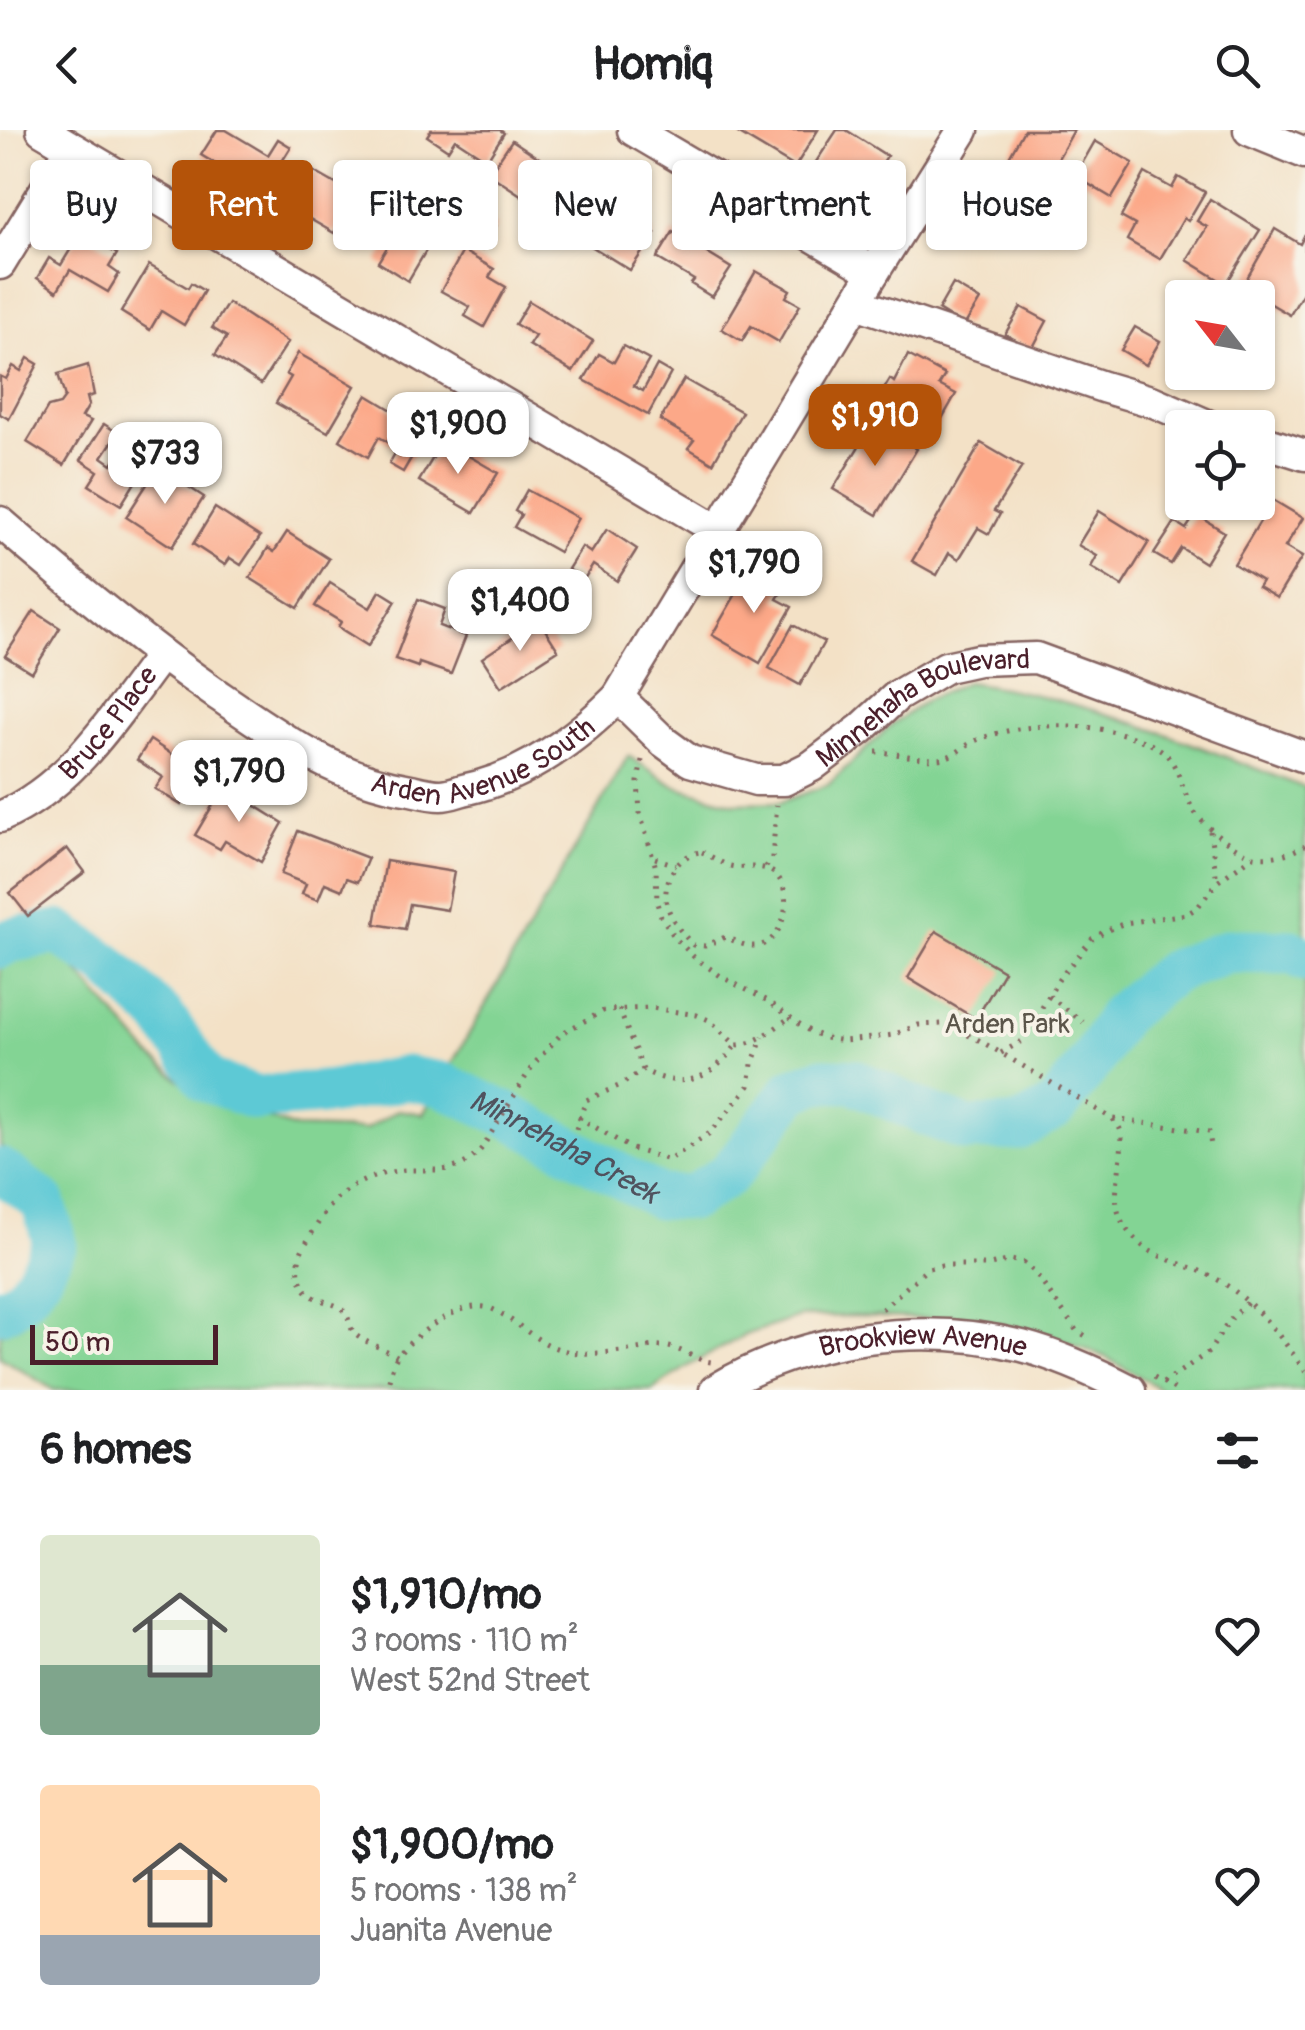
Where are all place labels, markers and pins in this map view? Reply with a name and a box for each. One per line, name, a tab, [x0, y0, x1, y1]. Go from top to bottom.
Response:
pin: $1,910	[794, 384, 956, 469]
pin: $1,900	[377, 392, 539, 477]
pin: $733	[106, 422, 224, 507]
pin: $1,790	[673, 531, 835, 616]
pin: $1,400	[439, 569, 601, 654]
pin: $1,790	[158, 740, 320, 825]

